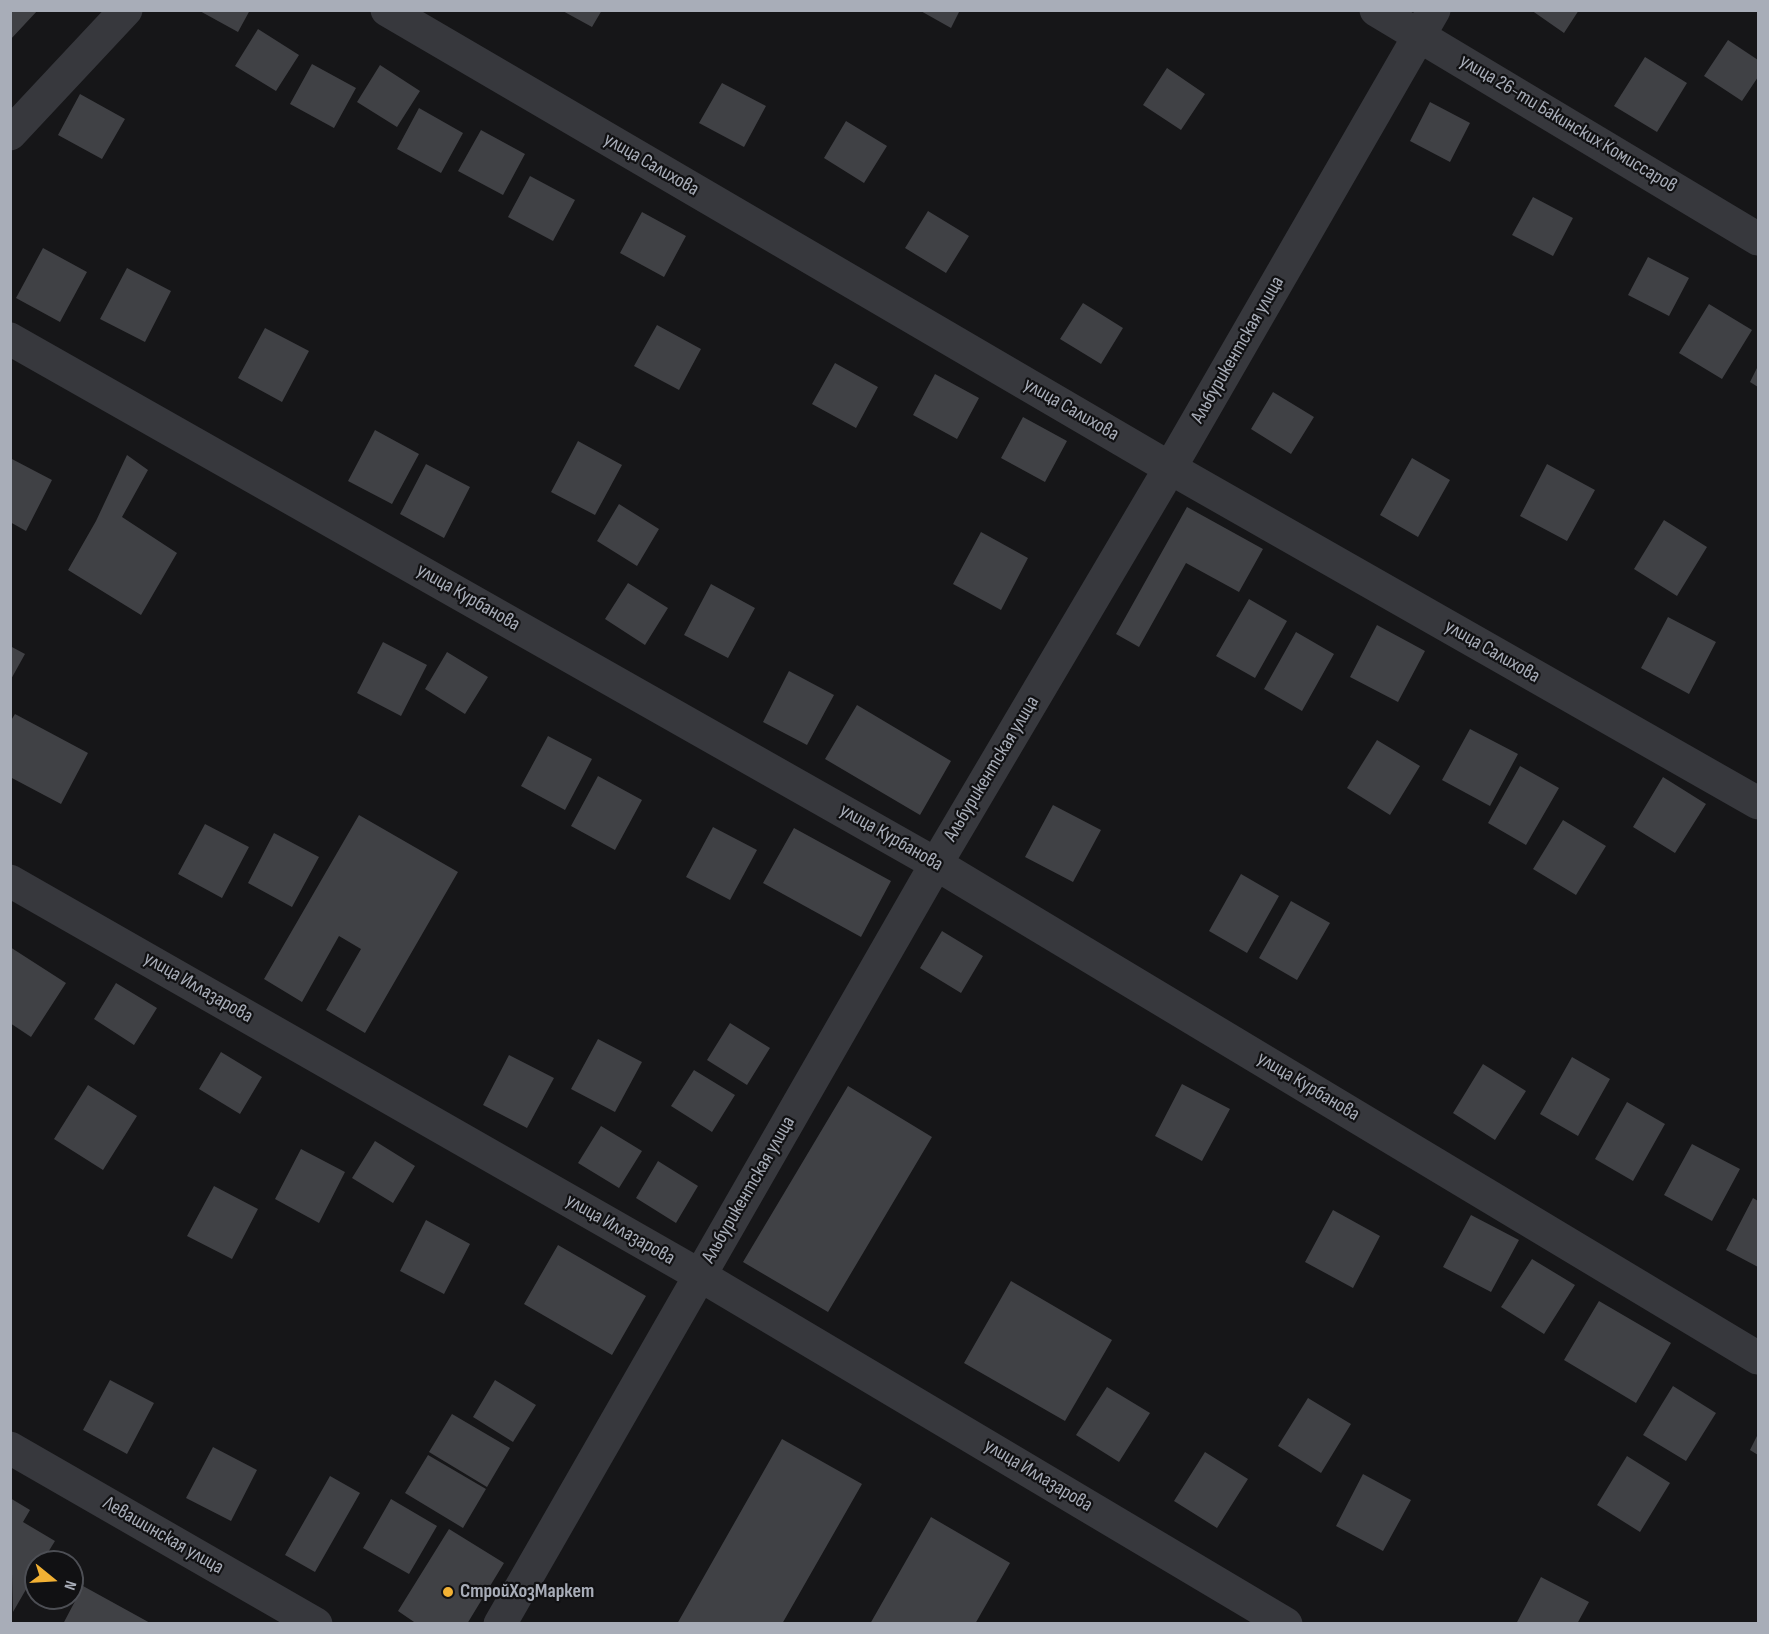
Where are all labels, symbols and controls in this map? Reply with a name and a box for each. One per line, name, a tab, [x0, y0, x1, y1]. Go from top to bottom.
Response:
street label: улица 26-ти Бакинских Комиссаров	[1455, 49, 1681, 199]
street label: улица Салихова	[599, 128, 703, 202]
street label: Альбурикентская улица	[1186, 272, 1290, 428]
street label: улица Салихова	[1019, 373, 1123, 447]
street label: улица Курбанова	[412, 559, 524, 637]
street label: улица Салихова	[1440, 615, 1544, 689]
street label: Альбурикентская улица	[939, 692, 1045, 846]
street label: улица Курбанова	[835, 799, 947, 877]
street label: улица Иллазарова	[139, 947, 257, 1029]
street label: улица Курбанова	[1252, 1047, 1364, 1127]
street label: Альбурикентская улица	[697, 1112, 801, 1268]
street label: улица Иллазарова	[561, 1189, 679, 1271]
street label: улица Иллазарова	[979, 1434, 1097, 1518]
street label: Левашинская улица	[98, 1492, 228, 1580]
north arrow	[24, 1550, 84, 1610]
text: N	[59, 1578, 80, 1592]
place label: СтройХозМаркет	[460, 1580, 594, 1604]
marker: СтройХозМаркет	[441, 1585, 455, 1599]

